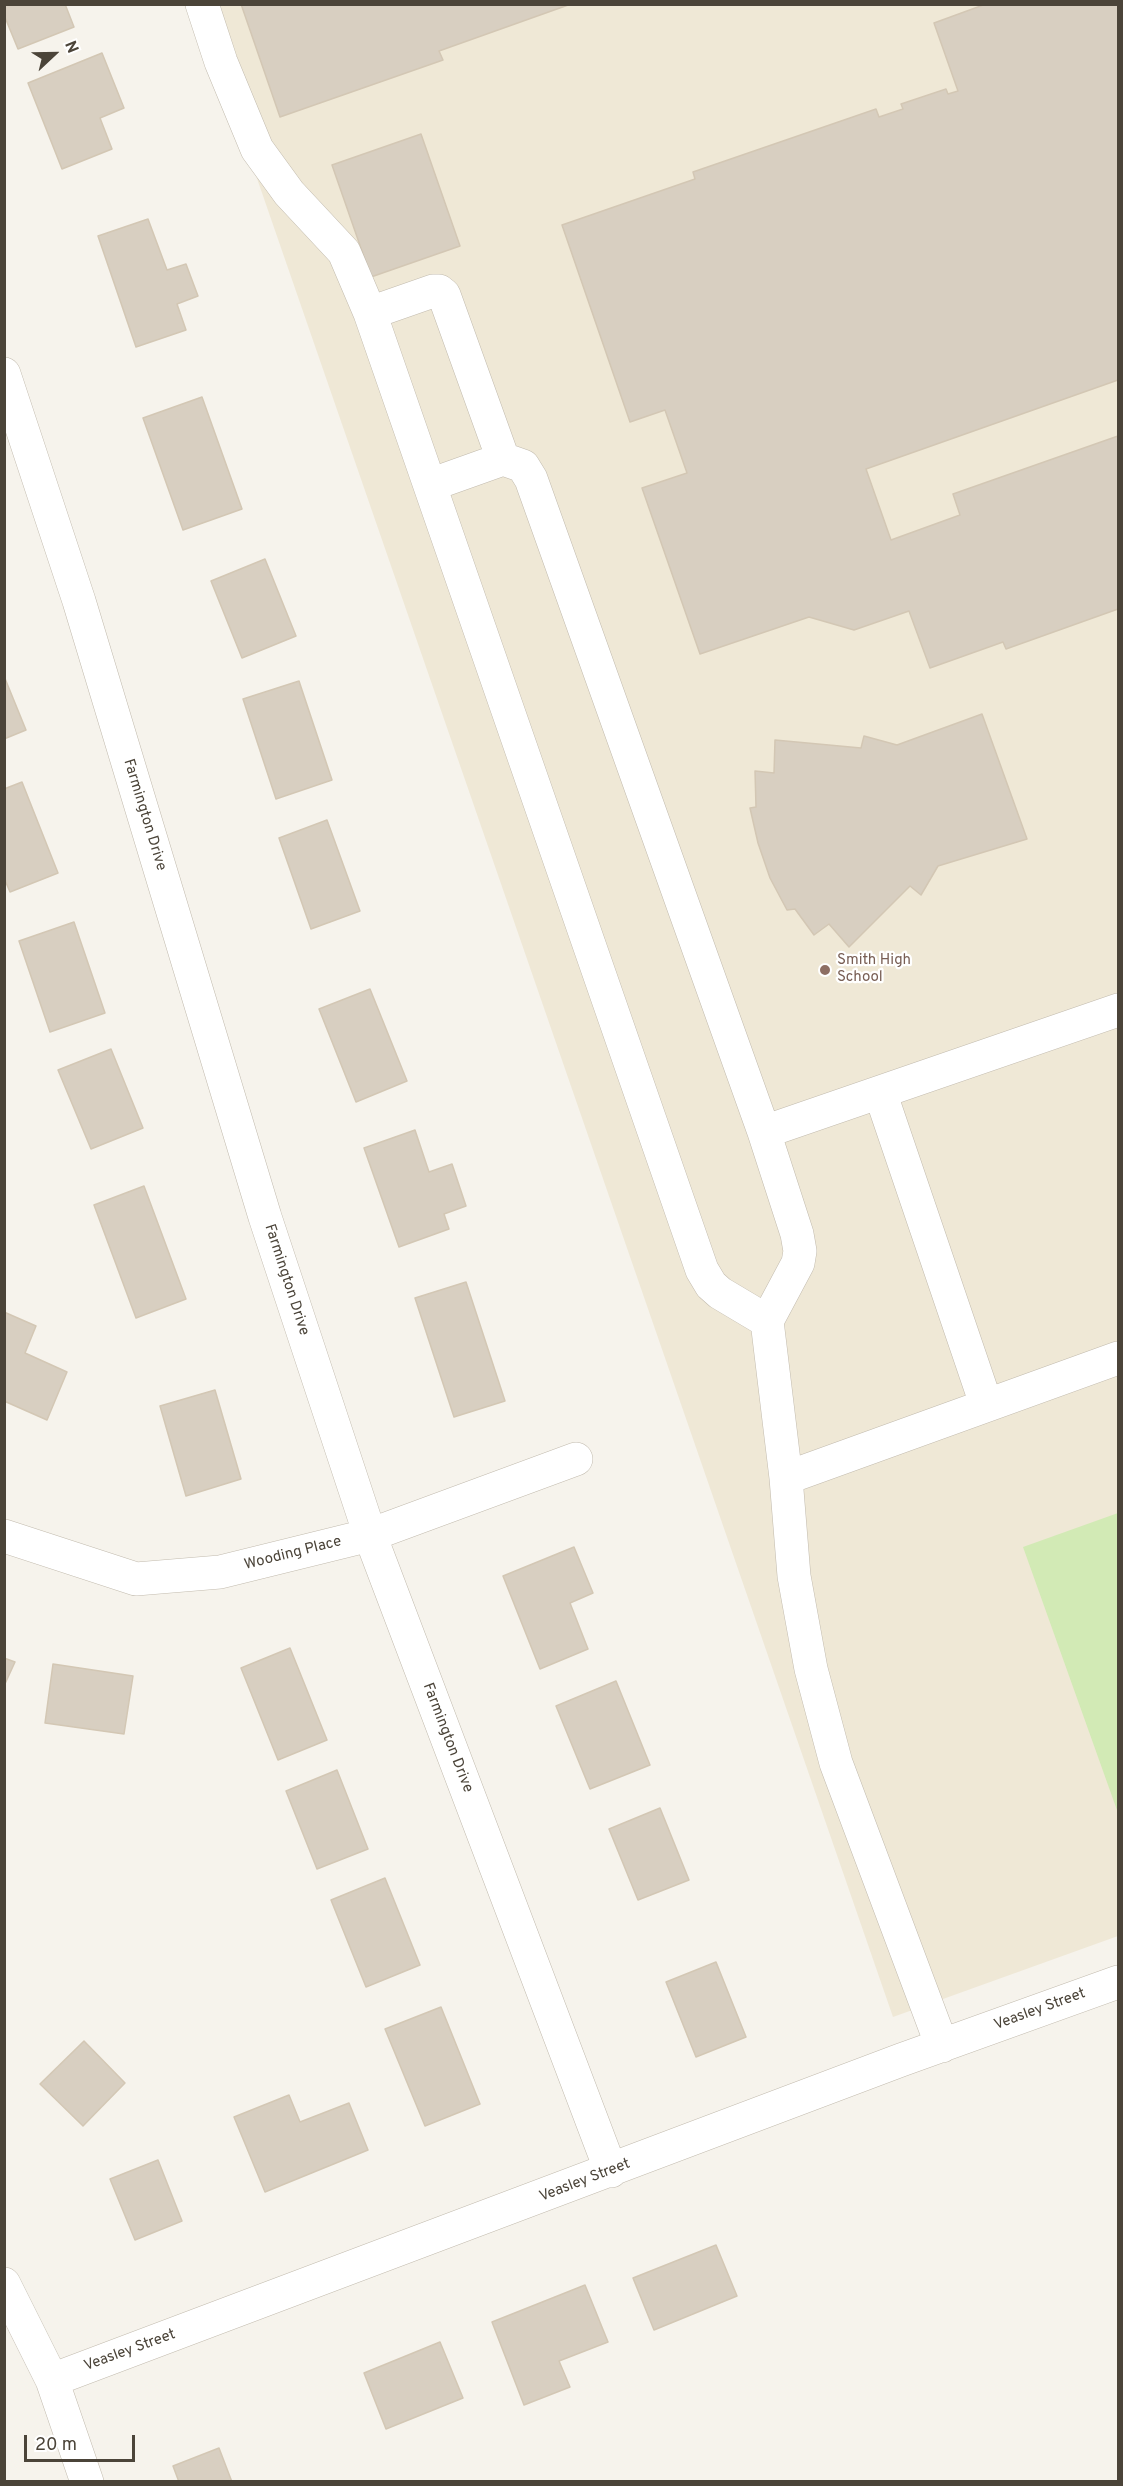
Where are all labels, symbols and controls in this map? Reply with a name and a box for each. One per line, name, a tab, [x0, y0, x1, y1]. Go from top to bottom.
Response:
north arrow	[24, 24, 84, 84]
text: N	[59, 38, 82, 56]
street label: Farmington Drive	[118, 757, 170, 873]
place label: Smith High School	[837, 952, 911, 987]
marker: Smith High School	[818, 963, 832, 977]
street label: Farmington Drive	[260, 1222, 312, 1338]
street label: Wooding Place	[243, 1533, 343, 1575]
street label: Farmington Drive	[418, 1681, 476, 1795]
street label: Veasley Street	[992, 1985, 1088, 2035]
street label: Veasley Street	[537, 2155, 633, 2207]
street label: Veasley Street	[82, 2326, 178, 2376]
scale bar	[27, 2423, 138, 2461]
text: 20 m	[35, 2434, 77, 2457]

